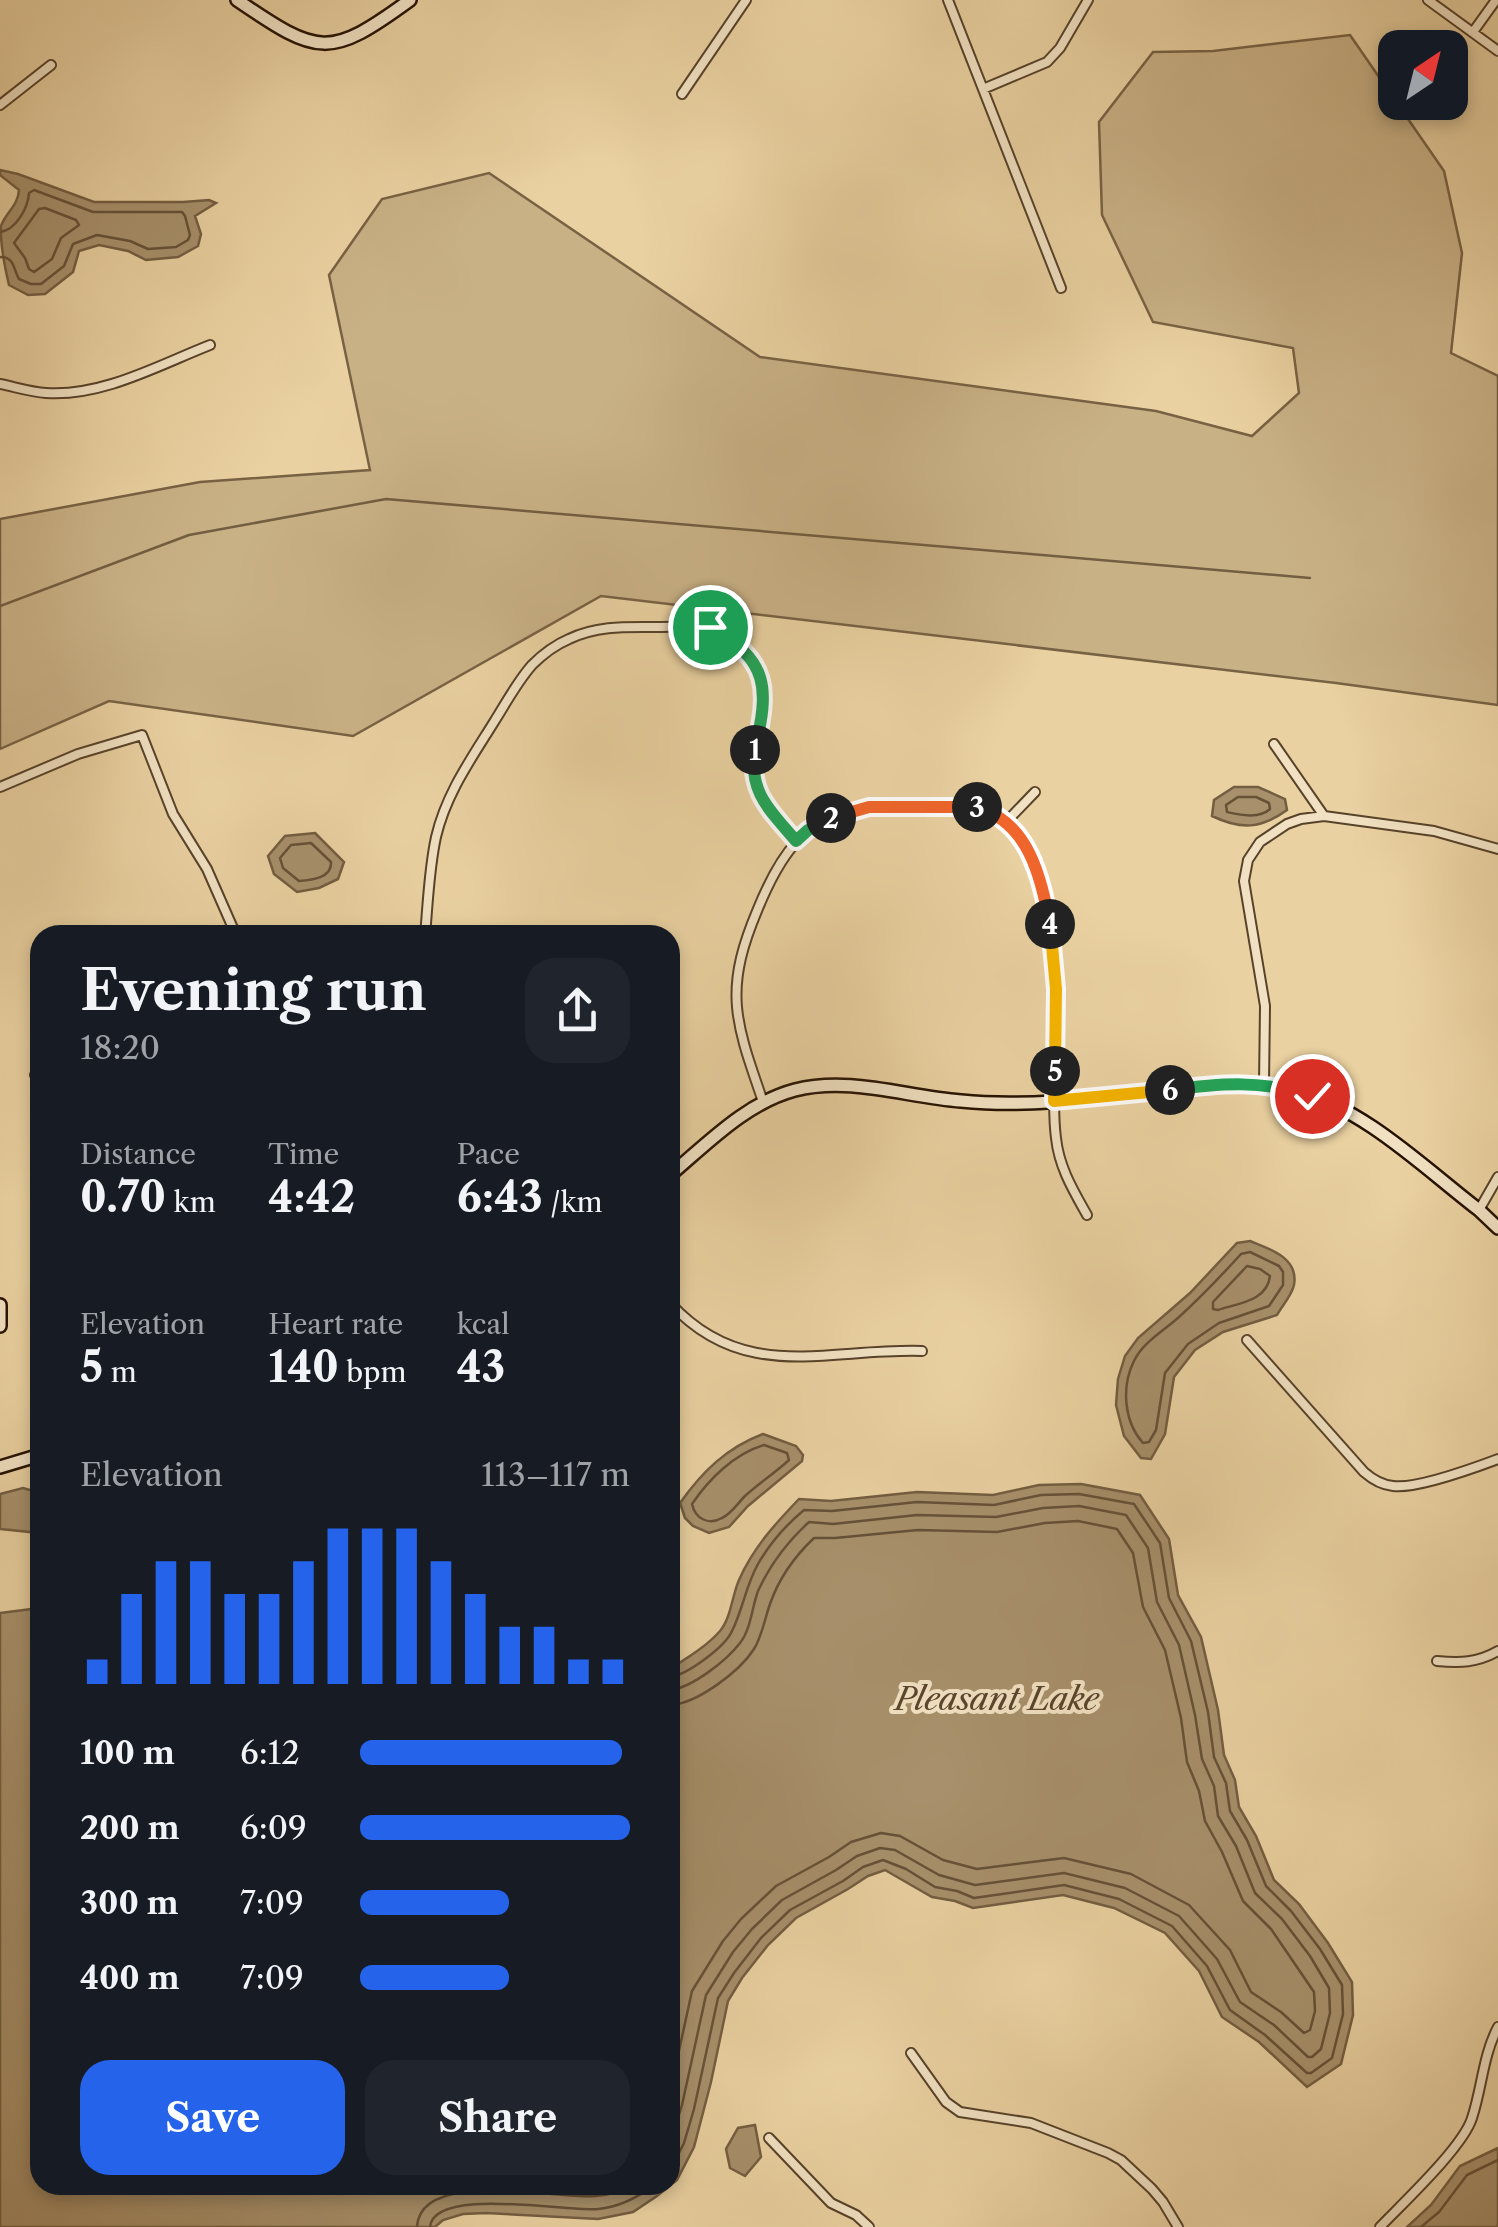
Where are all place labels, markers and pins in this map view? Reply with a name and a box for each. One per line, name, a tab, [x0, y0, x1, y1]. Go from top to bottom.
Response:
pin	[668, 585, 753, 670]
pin: 1	[730, 725, 780, 775]
pin: 3	[952, 782, 1002, 832]
pin: 2	[806, 793, 856, 843]
pin: 4	[1025, 899, 1075, 949]
pin: 5	[1030, 1046, 1080, 1096]
pin	[1270, 1054, 1355, 1139]
pin: 6	[1145, 1065, 1195, 1115]

